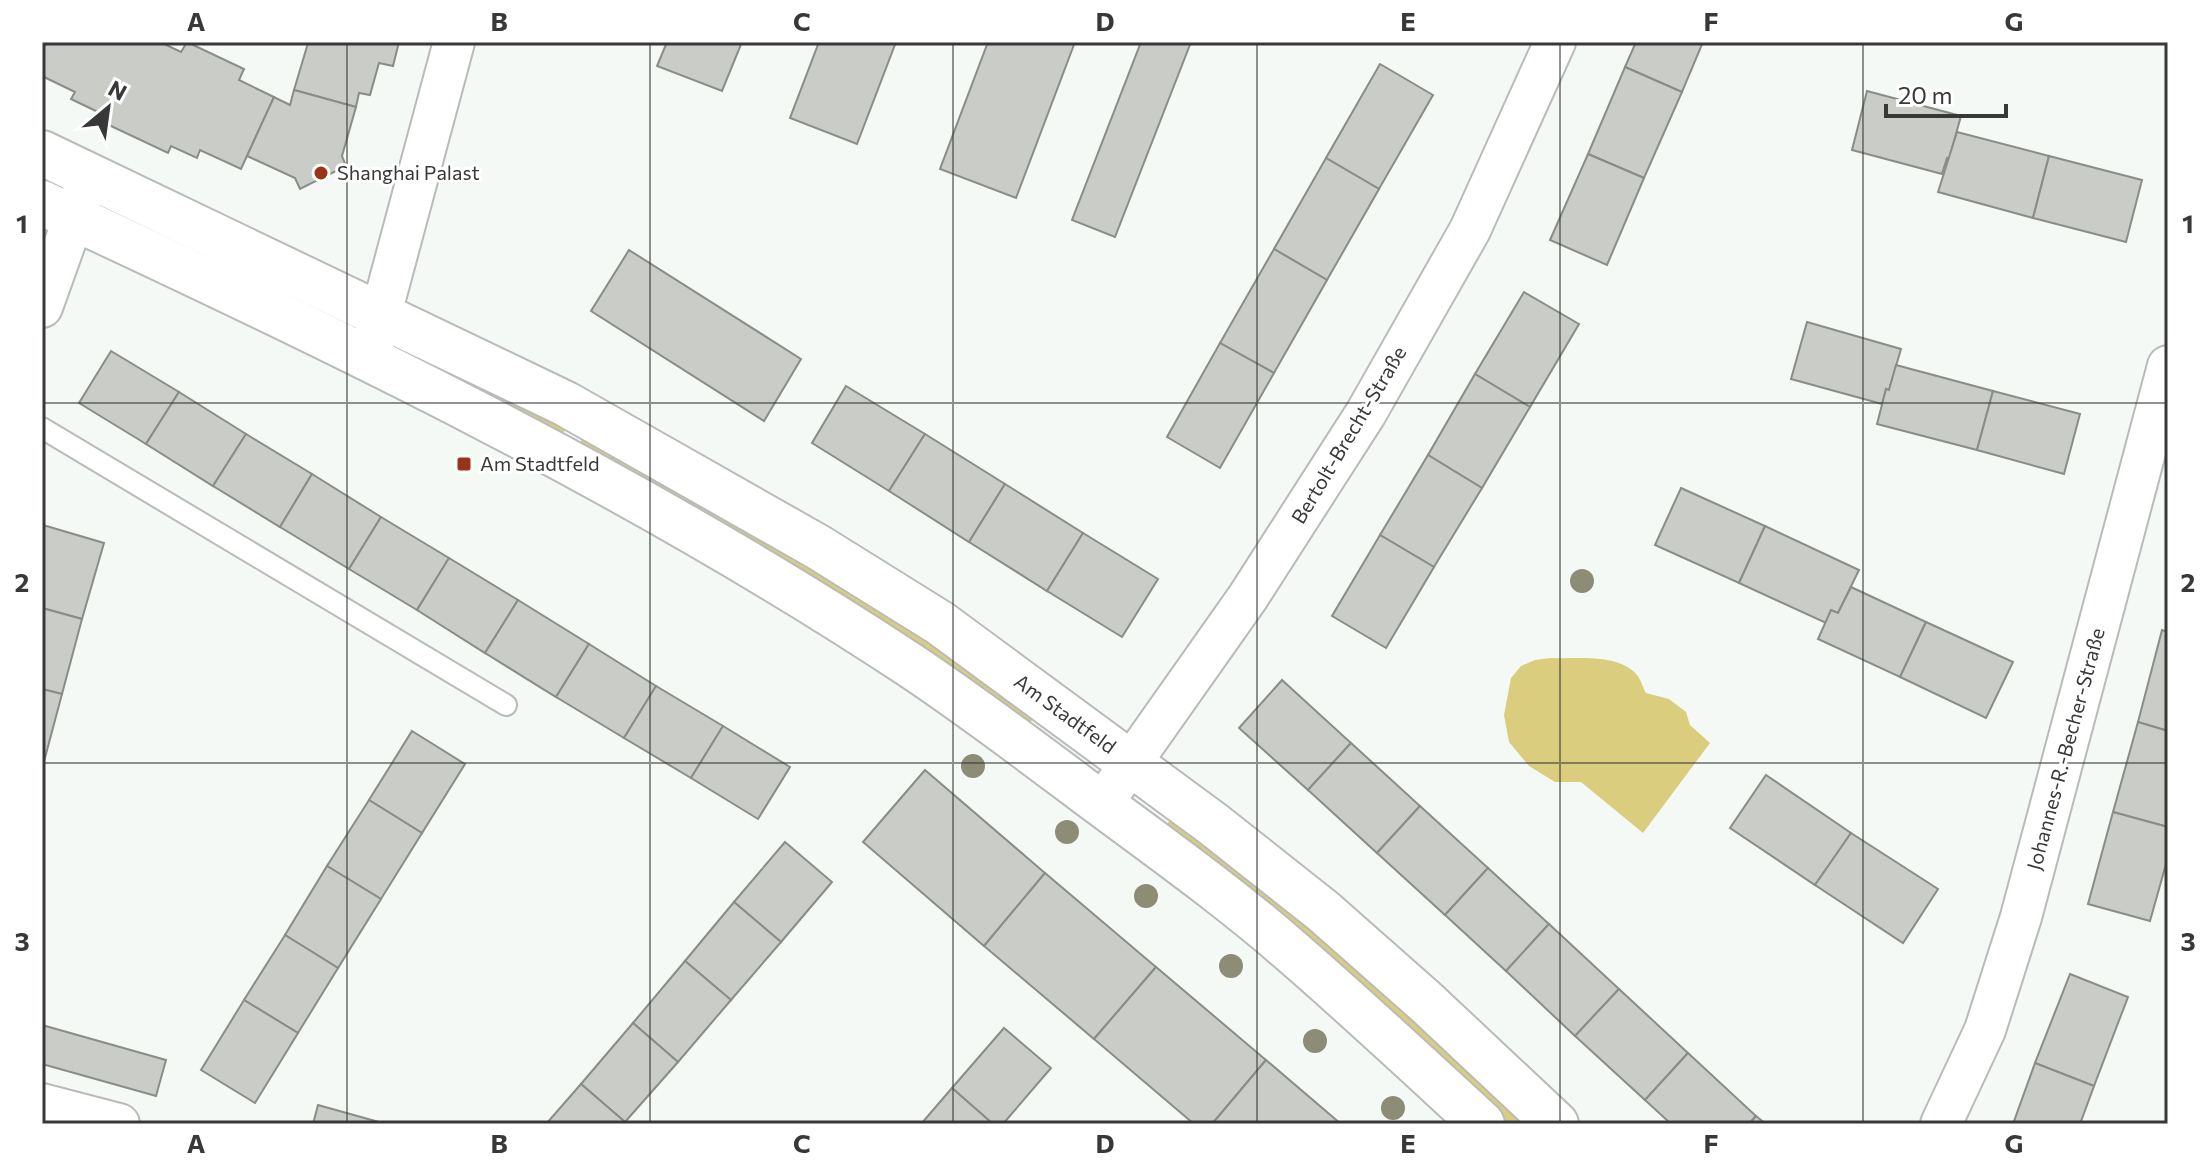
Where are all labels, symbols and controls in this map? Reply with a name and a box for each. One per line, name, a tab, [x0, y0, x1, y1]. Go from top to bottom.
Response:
text: A	[187, 5, 206, 36]
text: B	[490, 5, 508, 36]
text: C	[793, 5, 811, 36]
text: D	[1095, 5, 1115, 36]
text: E	[1400, 5, 1416, 36]
text: F	[1703, 5, 1719, 36]
text: G	[2005, 5, 2023, 36]
north arrow	[68, 68, 148, 148]
scale bar	[1886, 68, 2006, 118]
text: N	[104, 74, 132, 106]
text: 20 m	[1898, 80, 1952, 109]
place label: Shanghai Palast	[337, 160, 480, 184]
marker: Shanghai Palast	[312, 164, 330, 182]
text: 1	[16, 207, 28, 238]
text: 1	[2182, 207, 2194, 238]
street label: Bertolt-Brecht-Straße	[1286, 341, 1411, 528]
place label: Am Stadtfeld	[480, 451, 600, 475]
marker: Am Stadtfeld	[455, 455, 473, 473]
text: 2	[15, 566, 29, 597]
text: 2	[2181, 566, 2195, 597]
street label: Johannes-R.-Becher-Straße	[2021, 625, 2109, 872]
street label: Am Stadtfeld	[1010, 668, 1121, 758]
text: 3	[14, 925, 30, 956]
text: 3	[2180, 925, 2196, 956]
text: A	[187, 1127, 206, 1158]
text: B	[490, 1127, 508, 1158]
text: C	[793, 1127, 811, 1158]
text: D	[1095, 1127, 1115, 1158]
text: E	[1400, 1127, 1416, 1158]
text: F	[1703, 1127, 1719, 1158]
text: G	[2005, 1127, 2023, 1158]

